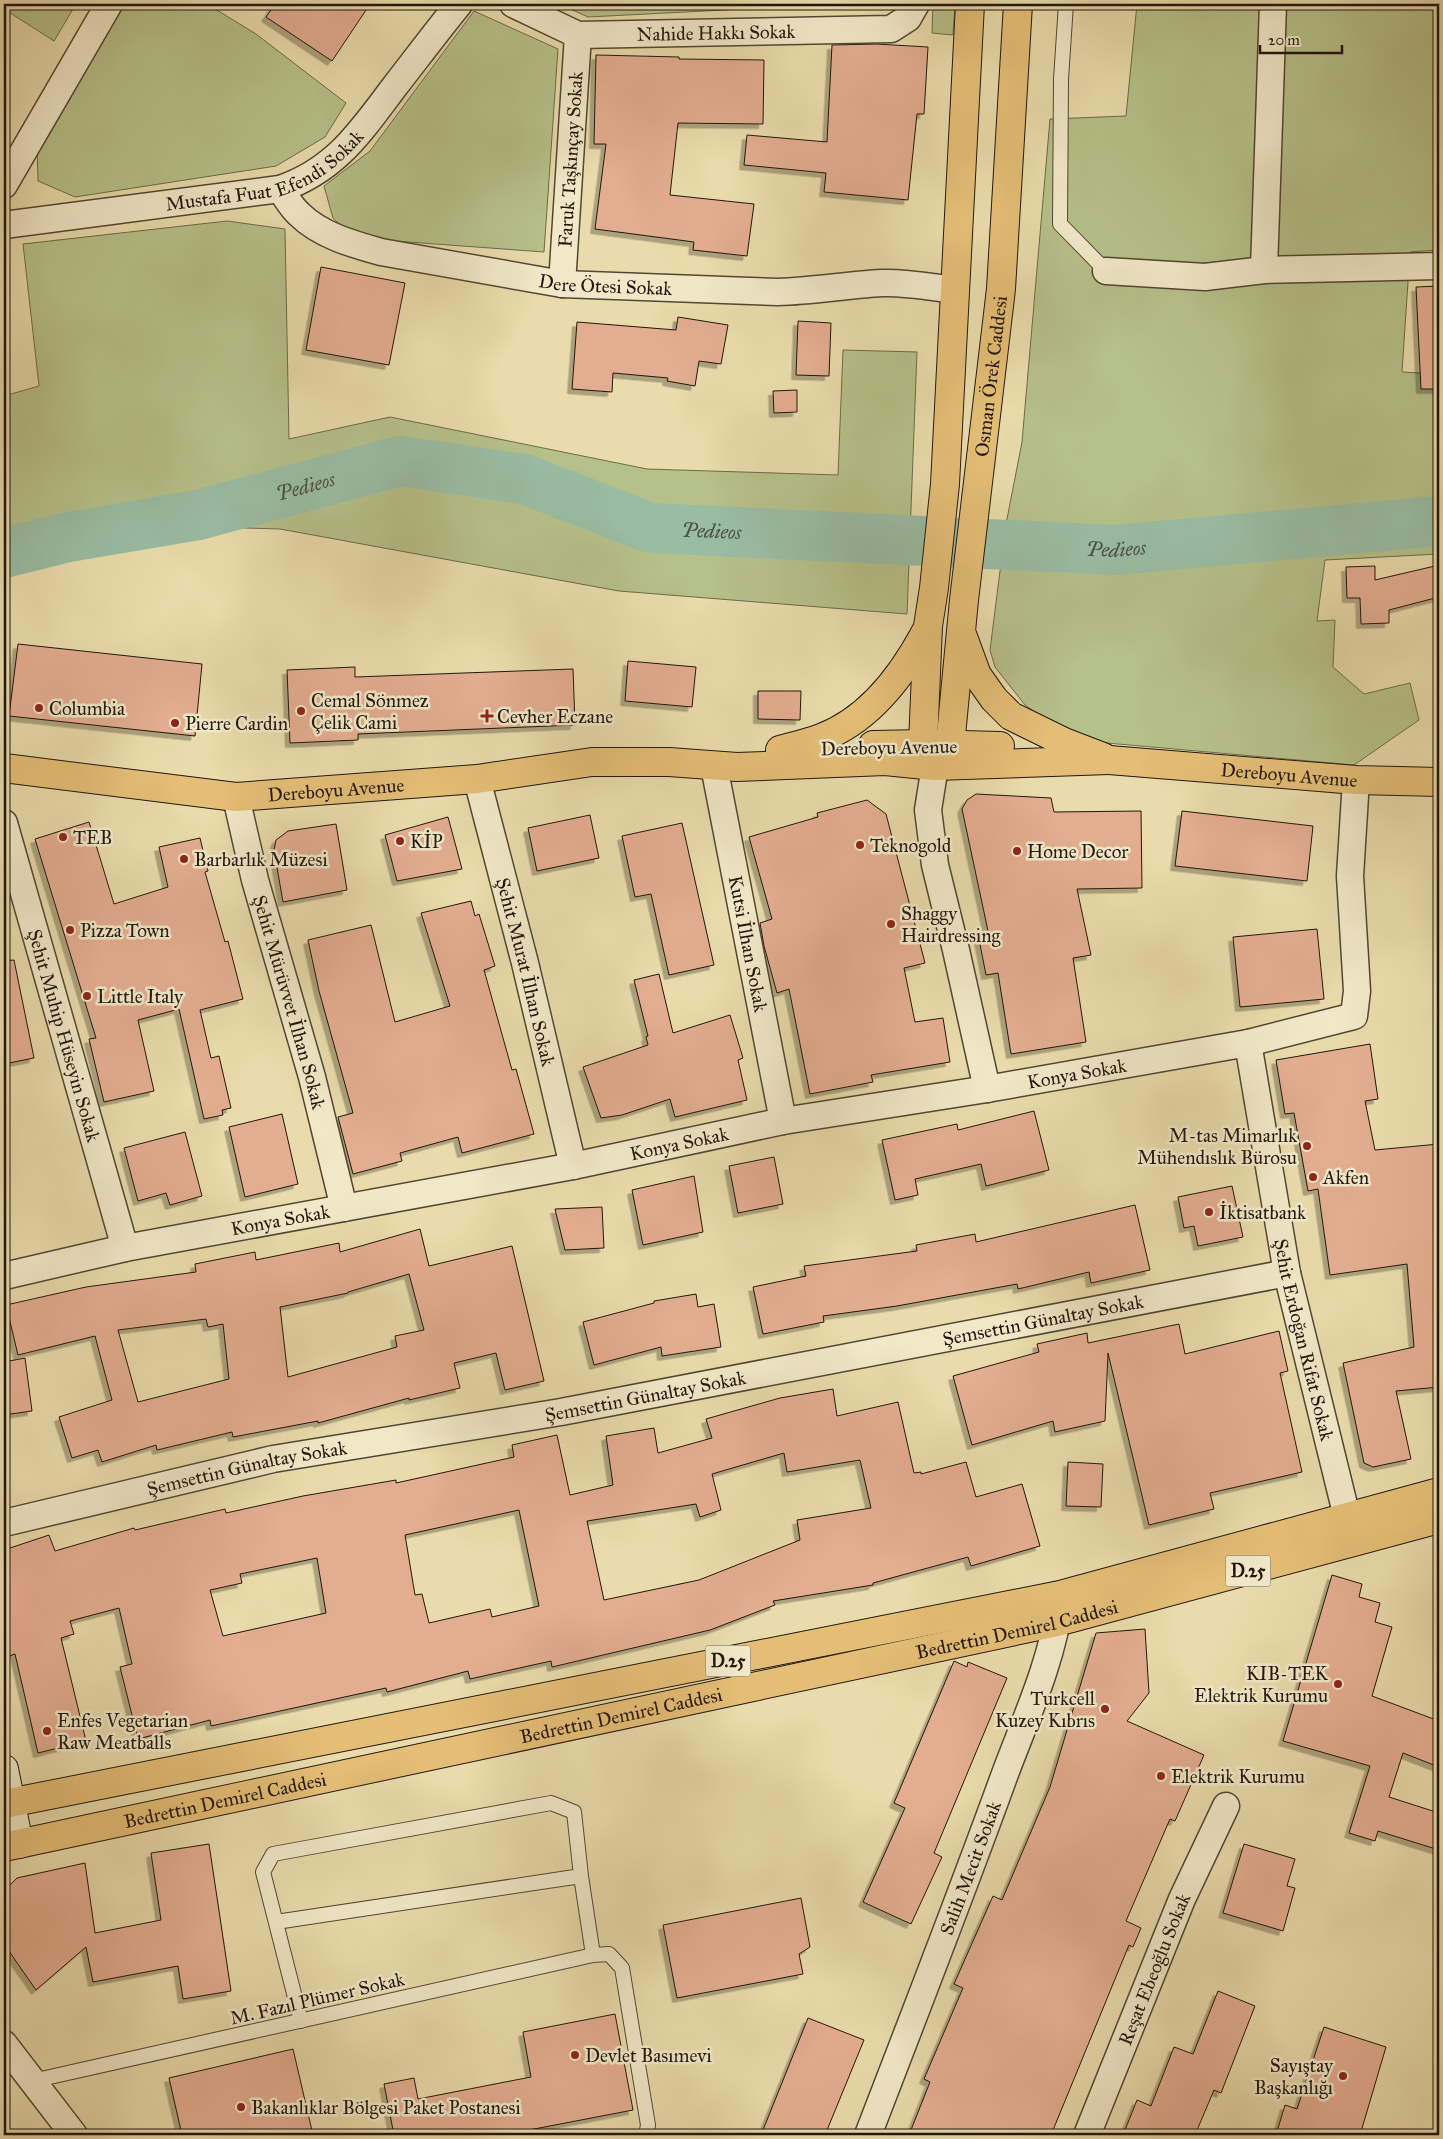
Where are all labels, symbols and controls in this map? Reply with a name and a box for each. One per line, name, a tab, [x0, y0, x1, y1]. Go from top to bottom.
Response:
street label: Nahide Hakkı Sokak	[636, 20, 796, 46]
scale bar	[1260, 22, 1343, 54]
text: 20 m	[1268, 31, 1300, 49]
street label: Faruk Taşkınçay Sokak	[553, 70, 588, 248]
street label: Mustafa Fuat Efendi Sokak	[164, 125, 368, 216]
street label: Dere Ötesi Sokak	[537, 269, 673, 300]
street label: Osman Örek Caddesi	[970, 294, 1012, 458]
water label: Pedieos	[273, 467, 339, 506]
water label: Pedieos	[681, 518, 743, 544]
water label: Pedieos	[1086, 535, 1148, 562]
place label: Cemal Sönmez Çelik Cami	[311, 689, 429, 734]
place label: Columbia	[49, 697, 126, 720]
marker: Columbia	[33, 702, 45, 714]
marker: Cemal Sönmez Çelik Cami	[295, 705, 307, 717]
place label: Cevher Eczane	[497, 705, 613, 728]
marker: Cevher Eczane	[481, 710, 493, 722]
place label: Pierre Cardin	[185, 712, 288, 735]
marker: Pierre Cardin	[169, 717, 181, 729]
street label: Dereboyu Avenue	[820, 735, 958, 760]
street label: Dereboyu Avenue	[1220, 758, 1358, 792]
street label: Dereboyu Avenue	[267, 773, 405, 807]
place label: TEB	[73, 826, 112, 849]
place label: KİP	[410, 830, 443, 853]
marker: TEB	[57, 831, 69, 843]
place label: Teknogold	[870, 834, 952, 858]
marker: KİP	[394, 835, 406, 847]
marker: Teknogold	[854, 839, 866, 851]
place label: Home Decor	[1027, 840, 1129, 863]
marker: Home Decor	[1011, 845, 1023, 857]
place label: Barbarlık Müzesi	[194, 848, 328, 871]
marker: Barbarlık Müzesi	[178, 853, 190, 865]
street label: Kutsi İlhan Sokak	[724, 873, 773, 1014]
street label: Şehit Murat İlhan Sokak	[491, 875, 560, 1069]
street label: Şehit Mürüvvet İlhan Sokak	[248, 892, 330, 1112]
place label: Shaggy Hairdressing	[901, 902, 1001, 948]
marker: Shaggy Hairdressing	[885, 918, 897, 930]
place label: Pizza Town	[80, 919, 170, 942]
marker: Pizza Town	[64, 924, 76, 936]
street label: Şehit Muhip Hüseyin Sokak	[23, 927, 105, 1145]
place label: Little Italy	[97, 985, 184, 1008]
marker: Little Italy	[81, 990, 93, 1002]
street label: Konya Sokak	[1026, 1054, 1128, 1094]
street label: Konya Sokak	[628, 1122, 731, 1166]
place label: M-tas Mimarlık Mühendıslık Bürosu	[1137, 1124, 1297, 1169]
marker: M-tas Mimarlık Mühendıslık Bürosu	[1301, 1140, 1313, 1152]
place label: Akfen	[1322, 1166, 1369, 1189]
marker: Akfen	[1307, 1171, 1319, 1183]
street label: Konya Sokak	[229, 1200, 332, 1240]
place label: İktisatbank	[1219, 1201, 1306, 1224]
marker: İktisatbank	[1203, 1206, 1215, 1218]
street label: Şehit Erdoğan Rifat Sokak	[1269, 1237, 1339, 1443]
street label: Şemsettin Günaltay Sokak	[941, 1290, 1146, 1351]
street label: Şemsettin Günaltay Sokak	[543, 1366, 748, 1426]
street label: Şemsettin Günaltay Sokak	[144, 1436, 349, 1501]
road number: D.25	[1226, 1555, 1270, 1586]
street label: Bedrettin Demirel Caddesi	[914, 1595, 1120, 1664]
road number: D.25	[706, 1645, 750, 1676]
place label: KIB-TEK Elektrik Kurumu	[1194, 1662, 1329, 1707]
marker: KIB-TEK Elektrik Kurumu	[1332, 1678, 1344, 1690]
street label: Bedrettin Demirel Caddesi	[518, 1683, 725, 1748]
place label: Turkcell Kuzey Kıbrıs	[995, 1687, 1096, 1732]
marker: Turkcell Kuzey Kıbrıs	[1099, 1703, 1111, 1715]
place label: Enfes Vegetarian Raw Meatballs	[57, 1709, 188, 1754]
marker: Enfes Vegetarian Raw Meatballs	[41, 1725, 53, 1737]
place label: Elektrik Kurumu	[1171, 1765, 1305, 1788]
street label: Bedrettin Demirel Caddesi	[122, 1767, 328, 1833]
marker: Elektrik Kurumu	[1155, 1770, 1167, 1782]
street label: Salih Mecit Sokak	[935, 1798, 1006, 1938]
street label: Reşat Ebeoğlu Sokak	[1113, 1889, 1195, 2049]
street label: M. Fazıl Plümer Sokak	[228, 1967, 407, 2030]
place label: Devlet Basımevi	[585, 2044, 712, 2067]
marker: Devlet Basımevi	[569, 2049, 581, 2061]
place label: Sayıştay Başkanlığı	[1254, 2054, 1334, 2100]
marker: Sayıştay Başkanlığı	[1337, 2070, 1349, 2082]
place label: Bakanlıklar Bölgesi Paket Postanesi	[251, 2096, 521, 2120]
marker: Bakanlıklar Bölgesi Paket Postanesi	[235, 2101, 247, 2113]

